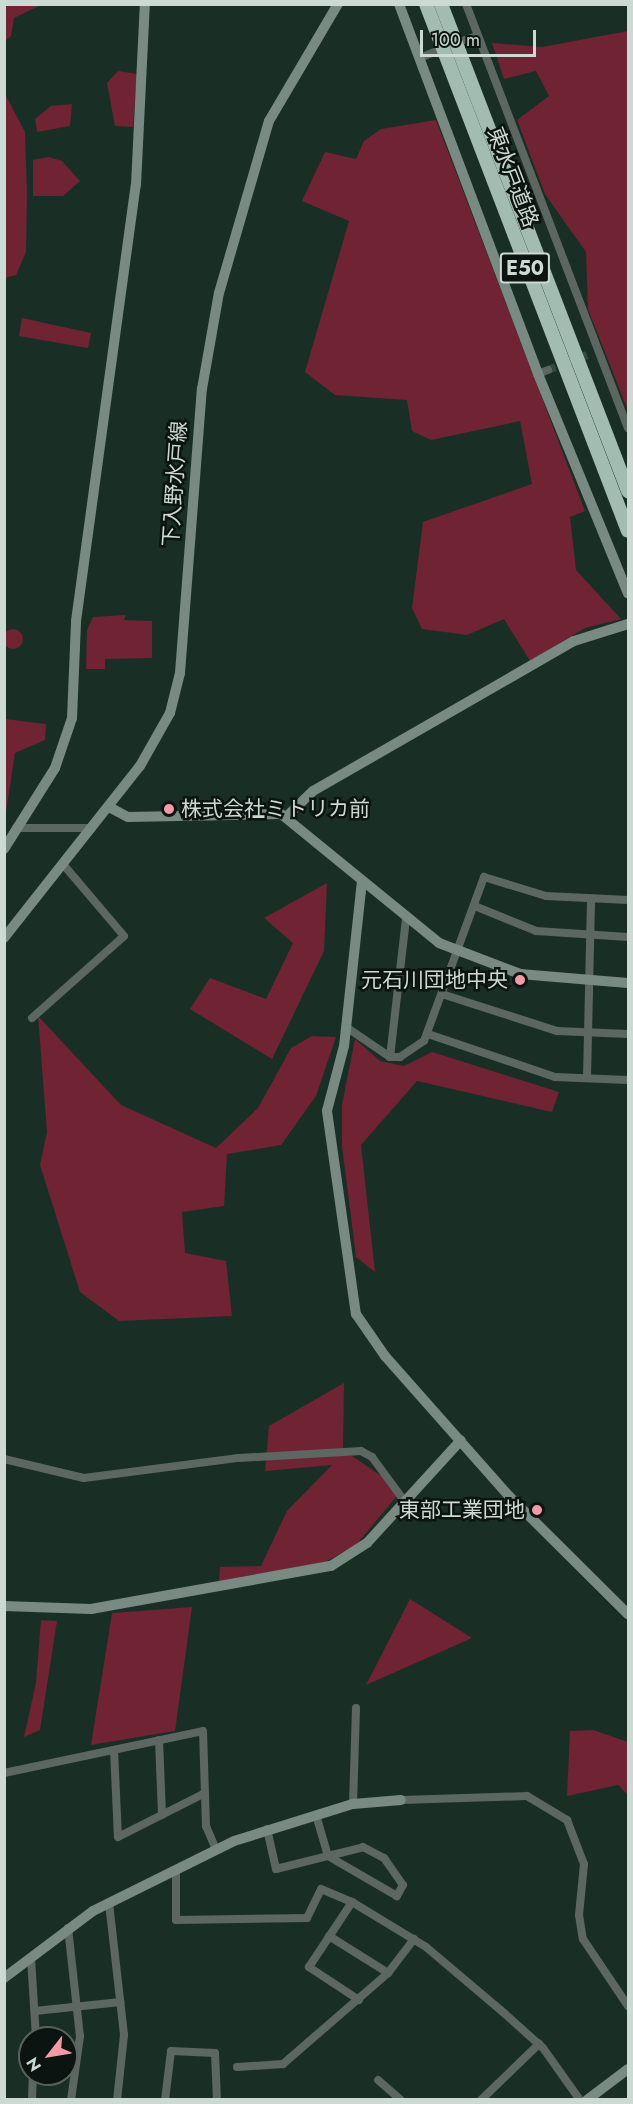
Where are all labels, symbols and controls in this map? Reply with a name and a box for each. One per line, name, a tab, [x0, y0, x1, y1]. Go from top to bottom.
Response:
scale bar	[423, 18, 538, 56]
text: 100 m	[431, 27, 480, 53]
street label: 東水戸道路	[482, 123, 544, 231]
road number: E50	[500, 251, 550, 285]
street label: 下入野水戸線	[158, 420, 192, 548]
place label: 株式会社ミトリカ前	[181, 796, 370, 822]
marker: 株式会社ミトリカ前	[162, 802, 176, 816]
place label: 元石川団地中央	[361, 967, 508, 993]
marker: 元石川団地中央	[513, 973, 527, 987]
place label: 東部工業団地	[399, 1497, 525, 1523]
marker: 東部工業団地	[530, 1503, 544, 1517]
north arrow	[18, 2026, 78, 2086]
text: N	[21, 2053, 47, 2076]

